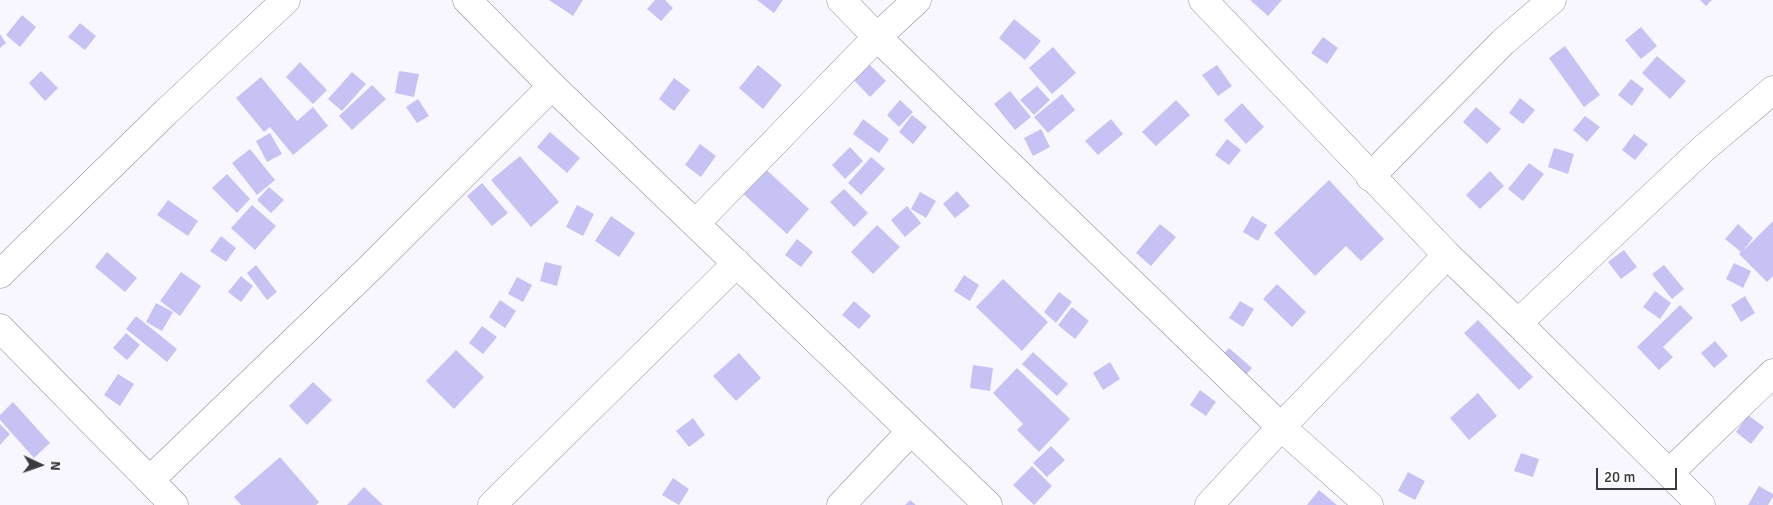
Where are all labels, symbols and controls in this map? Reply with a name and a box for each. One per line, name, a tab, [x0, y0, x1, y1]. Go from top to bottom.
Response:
north arrow	[15, 440, 65, 490]
scale bar	[1598, 458, 1679, 490]
text: N	[47, 460, 64, 471]
text: 20 m	[1604, 468, 1635, 486]

